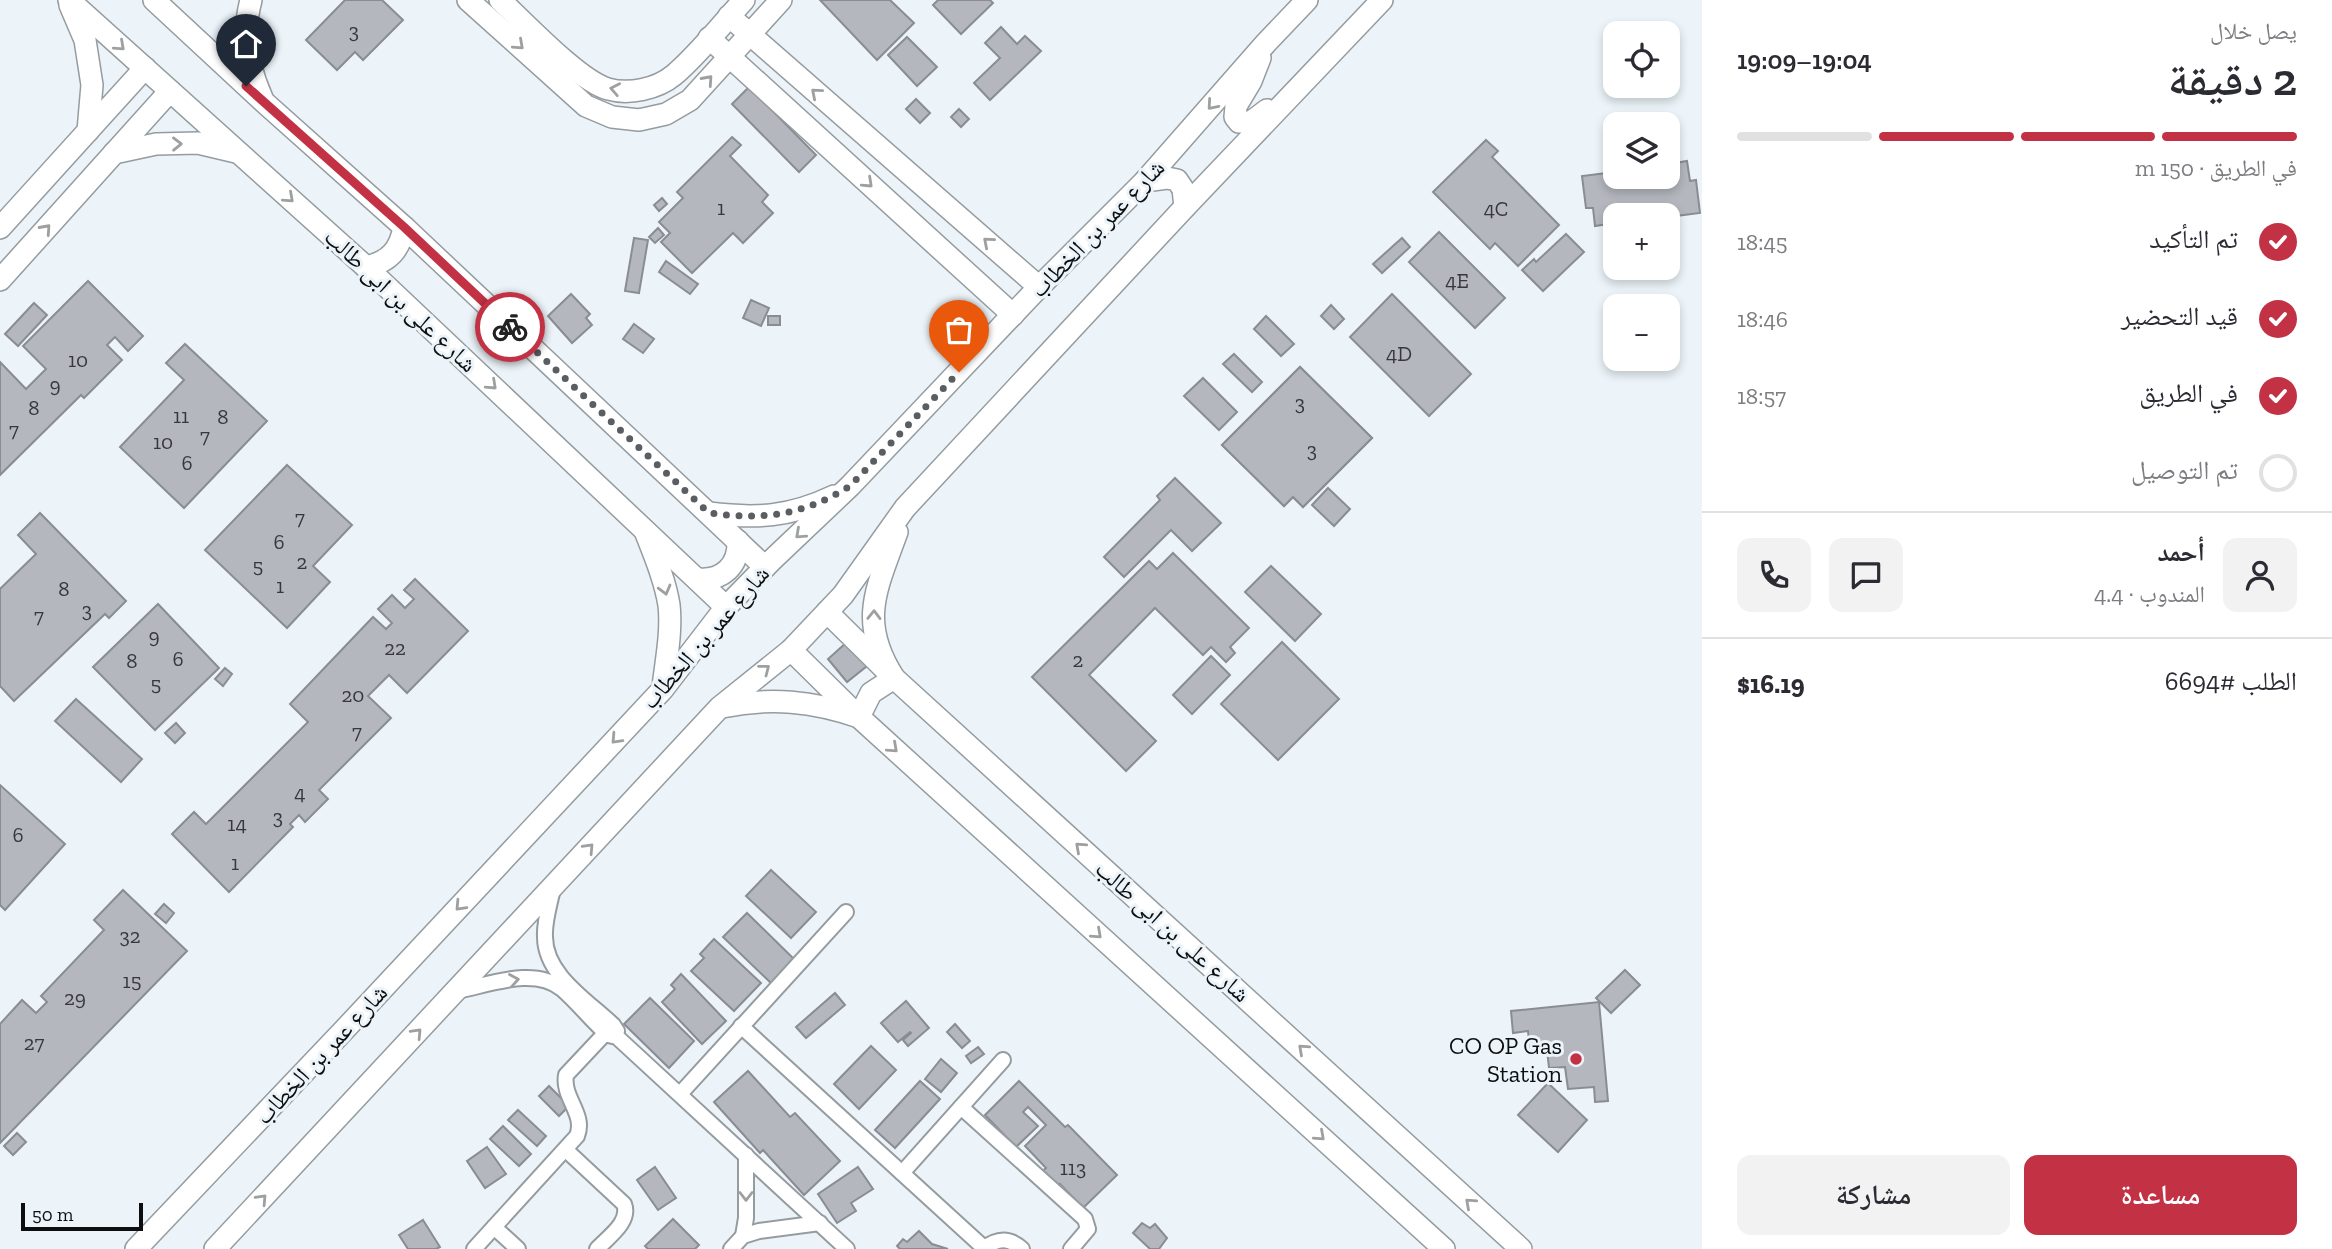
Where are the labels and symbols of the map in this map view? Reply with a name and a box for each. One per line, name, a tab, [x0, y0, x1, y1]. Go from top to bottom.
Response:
pin	[216, 14, 276, 86]
house number: 3	[349, 18, 359, 43]
one-way arrow	[112, 37, 125, 50]
one-way arrow	[511, 37, 524, 50]
one-way arrow	[700, 75, 712, 88]
one-way arrow	[609, 82, 621, 97]
one-way arrow	[811, 89, 824, 101]
one-way arrow	[1208, 97, 1220, 110]
one-way arrow	[171, 136, 182, 151]
street label: شارع عمر بن الخطاب	[1024, 153, 1171, 304]
one-way arrow	[860, 175, 873, 187]
one-way arrow	[281, 189, 294, 202]
house number: 1	[717, 195, 725, 220]
house number: 4C	[1484, 196, 1508, 221]
street label: شارع على بن ابى طالب	[318, 222, 483, 379]
one-way arrow	[38, 224, 50, 237]
one-way arrow	[983, 238, 996, 250]
house number: 4E	[1445, 268, 1469, 293]
courier	[475, 292, 545, 362]
pin	[929, 300, 989, 372]
house number: 4D	[1386, 341, 1412, 366]
house number: 10	[68, 347, 88, 372]
house number: 9	[49, 372, 61, 397]
one-way arrow	[484, 377, 497, 390]
house number: 3	[1295, 390, 1305, 415]
house number: 8	[28, 395, 40, 420]
house number: 11	[173, 403, 189, 428]
house number: 8	[217, 404, 229, 429]
house number: 7	[9, 417, 19, 442]
house number: 7	[200, 423, 210, 448]
house number: 10	[153, 429, 173, 454]
house number: 3	[1307, 437, 1317, 462]
house number: 6	[181, 450, 193, 475]
house number: 7	[295, 505, 305, 530]
one-way arrow	[795, 526, 808, 538]
house number: 6	[273, 529, 285, 554]
house number: 2	[297, 549, 307, 574]
house number: 5	[253, 553, 263, 578]
street label: شارع عمر بن الخطاب	[635, 559, 776, 715]
house number: 1	[276, 573, 284, 598]
house number: 8	[58, 576, 70, 601]
one-way arrow	[657, 584, 671, 596]
house number: 3	[82, 597, 92, 622]
house number: 7	[34, 603, 44, 628]
one-way arrow	[866, 609, 881, 620]
house number: 9	[148, 623, 160, 648]
house number: 22	[384, 635, 406, 660]
house number: 6	[172, 646, 184, 671]
house number: 2	[1073, 647, 1083, 672]
house number: 8	[126, 648, 138, 673]
one-way arrow	[758, 664, 770, 677]
house number: 5	[151, 671, 161, 696]
house number: 20	[342, 682, 364, 707]
house number: 7	[352, 719, 362, 744]
one-way arrow	[611, 731, 624, 744]
one-way arrow	[885, 739, 898, 752]
house number: 4	[294, 780, 306, 805]
house number: 3	[273, 804, 283, 829]
house number: 14	[227, 811, 247, 836]
house number: 6	[12, 822, 24, 847]
one-way arrow	[581, 843, 593, 856]
one-way arrow	[1075, 843, 1088, 855]
house number: 1	[231, 850, 239, 875]
street label: شارع على بن ابى طالب	[1089, 854, 1256, 1009]
one-way arrow	[456, 898, 469, 911]
house number: 32	[119, 923, 141, 948]
one-way arrow	[1089, 926, 1102, 938]
house number: 15	[123, 968, 141, 993]
one-way arrow	[508, 973, 520, 988]
street label: شارع عمر بن الخطاب	[249, 978, 394, 1131]
house number: 29	[64, 985, 86, 1010]
one-way arrow	[409, 1028, 422, 1041]
house number: 27	[24, 1030, 44, 1055]
place label: CO OP Gas Station	[1449, 1031, 1562, 1088]
one-way arrow	[1298, 1045, 1311, 1058]
marker: CO OP Gas Station	[1568, 1051, 1584, 1067]
one-way arrow	[1312, 1128, 1325, 1141]
house number: 113	[1060, 1155, 1086, 1180]
one-way arrow	[738, 1191, 754, 1201]
one-way arrow	[254, 1194, 266, 1207]
one-way arrow	[1465, 1199, 1478, 1211]
scale bar	[21, 1200, 144, 1232]

